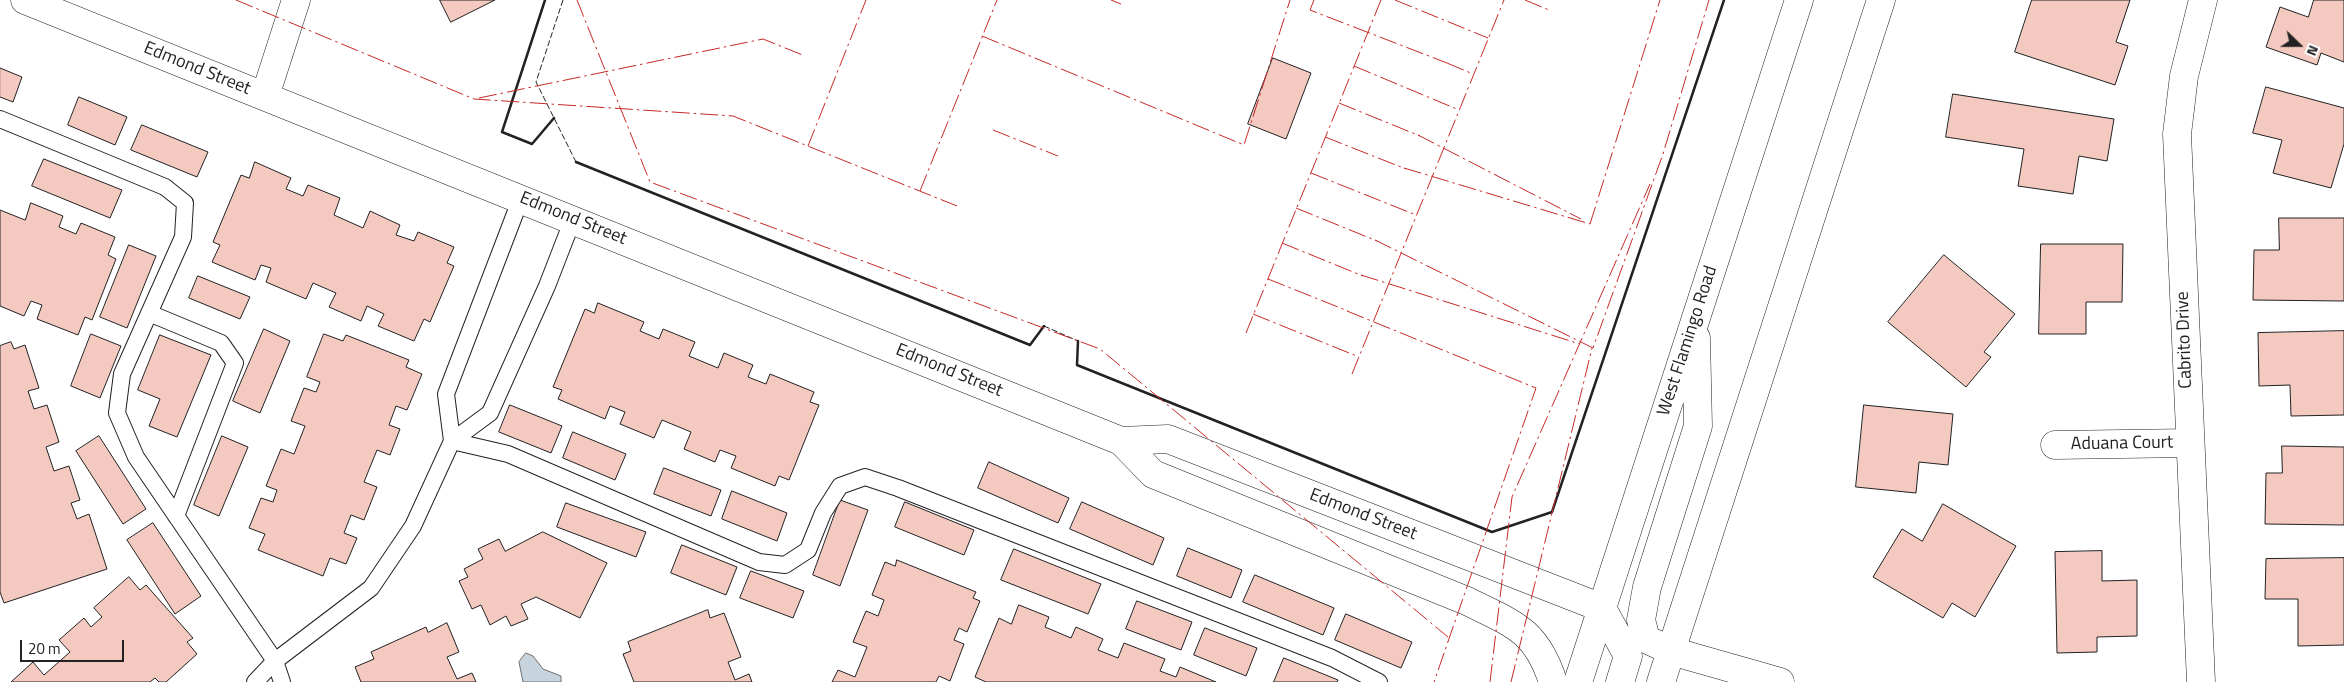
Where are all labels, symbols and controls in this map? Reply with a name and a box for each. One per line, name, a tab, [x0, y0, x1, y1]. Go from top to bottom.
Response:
north arrow	[2274, 20, 2324, 70]
street label: Edmond Street	[140, 38, 254, 100]
text: N	[2302, 42, 2325, 59]
street label: Edmond Street	[516, 188, 630, 250]
street label: West Flamingo Road	[1654, 263, 1722, 419]
street label: Cabrito Drive	[2173, 291, 2197, 389]
street label: Edmond Street	[892, 340, 1006, 402]
street label: Aduana Court	[2071, 432, 2173, 456]
street label: Edmond Street	[1306, 485, 1420, 545]
scale bar	[22, 630, 126, 662]
text: 20 m	[28, 637, 61, 660]

